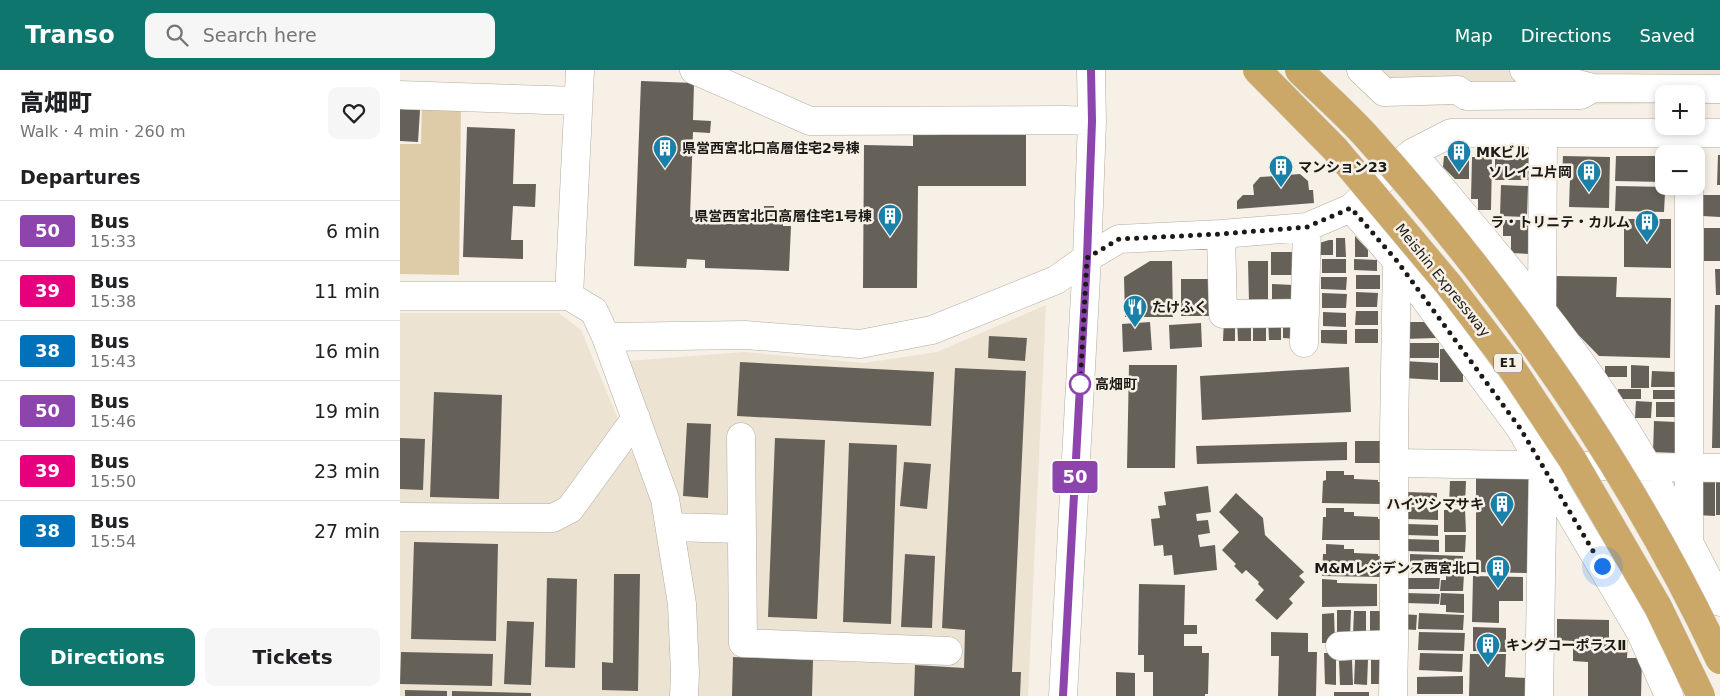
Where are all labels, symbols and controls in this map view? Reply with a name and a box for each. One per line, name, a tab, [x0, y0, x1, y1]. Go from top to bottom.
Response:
search box	[145, 13, 495, 58]
text: Transo	[25, 21, 115, 49]
icon: search	[163, 21, 191, 49]
text: Search here	[203, 24, 317, 46]
text: Map	[1455, 25, 1493, 46]
text: Directions	[1521, 25, 1611, 46]
text: Saved	[1639, 25, 1695, 46]
map controls	[1655, 85, 1705, 195]
button: +	[1655, 85, 1705, 135]
button: heart	[328, 87, 380, 139]
text: 高畑町	[20, 89, 92, 117]
text: Walk · 4 min · 260 m	[20, 122, 185, 141]
building icon: 県営西宮北口高層住宅2号棟	[652, 135, 678, 169]
building icon: MKビル	[1446, 139, 1472, 173]
place label: 県営西宮北口高層住宅2号棟	[682, 140, 860, 156]
place label: MKビル	[1476, 144, 1529, 160]
button: −	[1655, 145, 1705, 195]
building icon: マンション23	[1268, 154, 1294, 188]
place label: マンション23	[1298, 159, 1387, 175]
building icon: ソレイユ片岡	[1576, 159, 1602, 193]
place label: ソレイユ片岡	[1488, 164, 1572, 180]
text: Departures	[20, 166, 141, 188]
building icon: 県営西宮北口高層住宅1号棟	[877, 203, 903, 237]
place label: 県営西宮北口高層住宅1号棟	[694, 208, 872, 224]
building icon: ラ・トリニテ・カルム	[1634, 209, 1660, 243]
text: Bus	[90, 210, 129, 232]
place label: ラ・トリニテ・カルム	[1490, 214, 1630, 230]
text: 50	[35, 220, 60, 241]
text: 6 min	[326, 220, 380, 242]
street label: Meishin Expressway	[1392, 220, 1494, 340]
text: 15:33	[90, 232, 136, 251]
text: Bus	[90, 270, 129, 292]
text: 39	[35, 280, 60, 301]
text: 11 min	[314, 280, 380, 302]
text: 15:38	[90, 292, 136, 311]
restaurant icon: たけふく	[1122, 294, 1148, 328]
place label: たけふく	[1152, 299, 1208, 315]
text: Bus	[90, 330, 129, 352]
text: 38	[35, 340, 60, 361]
text: 16 min	[314, 340, 380, 362]
text: 15:43	[90, 352, 136, 371]
road number: E1	[1494, 354, 1522, 372]
marker: 高畑町	[1069, 373, 1091, 395]
place label: 高畑町	[1095, 376, 1137, 392]
text: Bus	[90, 390, 129, 412]
text: 50	[35, 400, 60, 421]
text: 19 min	[314, 400, 380, 422]
text: 15:46	[90, 412, 136, 431]
text: Bus	[90, 450, 129, 472]
text: 39	[35, 460, 60, 481]
text: 23 min	[314, 460, 380, 482]
line badge: 50	[1052, 461, 1098, 493]
text: 50	[1062, 466, 1088, 487]
text: 15:50	[90, 472, 136, 491]
building icon: ハイツシマサキ	[1489, 491, 1515, 525]
place label: ハイツシマサキ	[1386, 496, 1484, 512]
text: Bus	[90, 510, 129, 532]
text: 38	[35, 520, 60, 541]
text: 27 min	[314, 520, 380, 542]
text: 15:54	[90, 532, 136, 551]
your location	[1590, 554, 1615, 579]
building icon: M&Mレジデンス西宮北口	[1485, 555, 1511, 589]
place label: M&Mレジデンス西宮北口	[1314, 560, 1480, 576]
button: Directions	[20, 628, 195, 686]
button: Tickets	[205, 628, 380, 686]
building icon: キングコーポラスⅡ	[1475, 632, 1501, 666]
place label: キングコーポラスⅡ	[1506, 637, 1627, 653]

